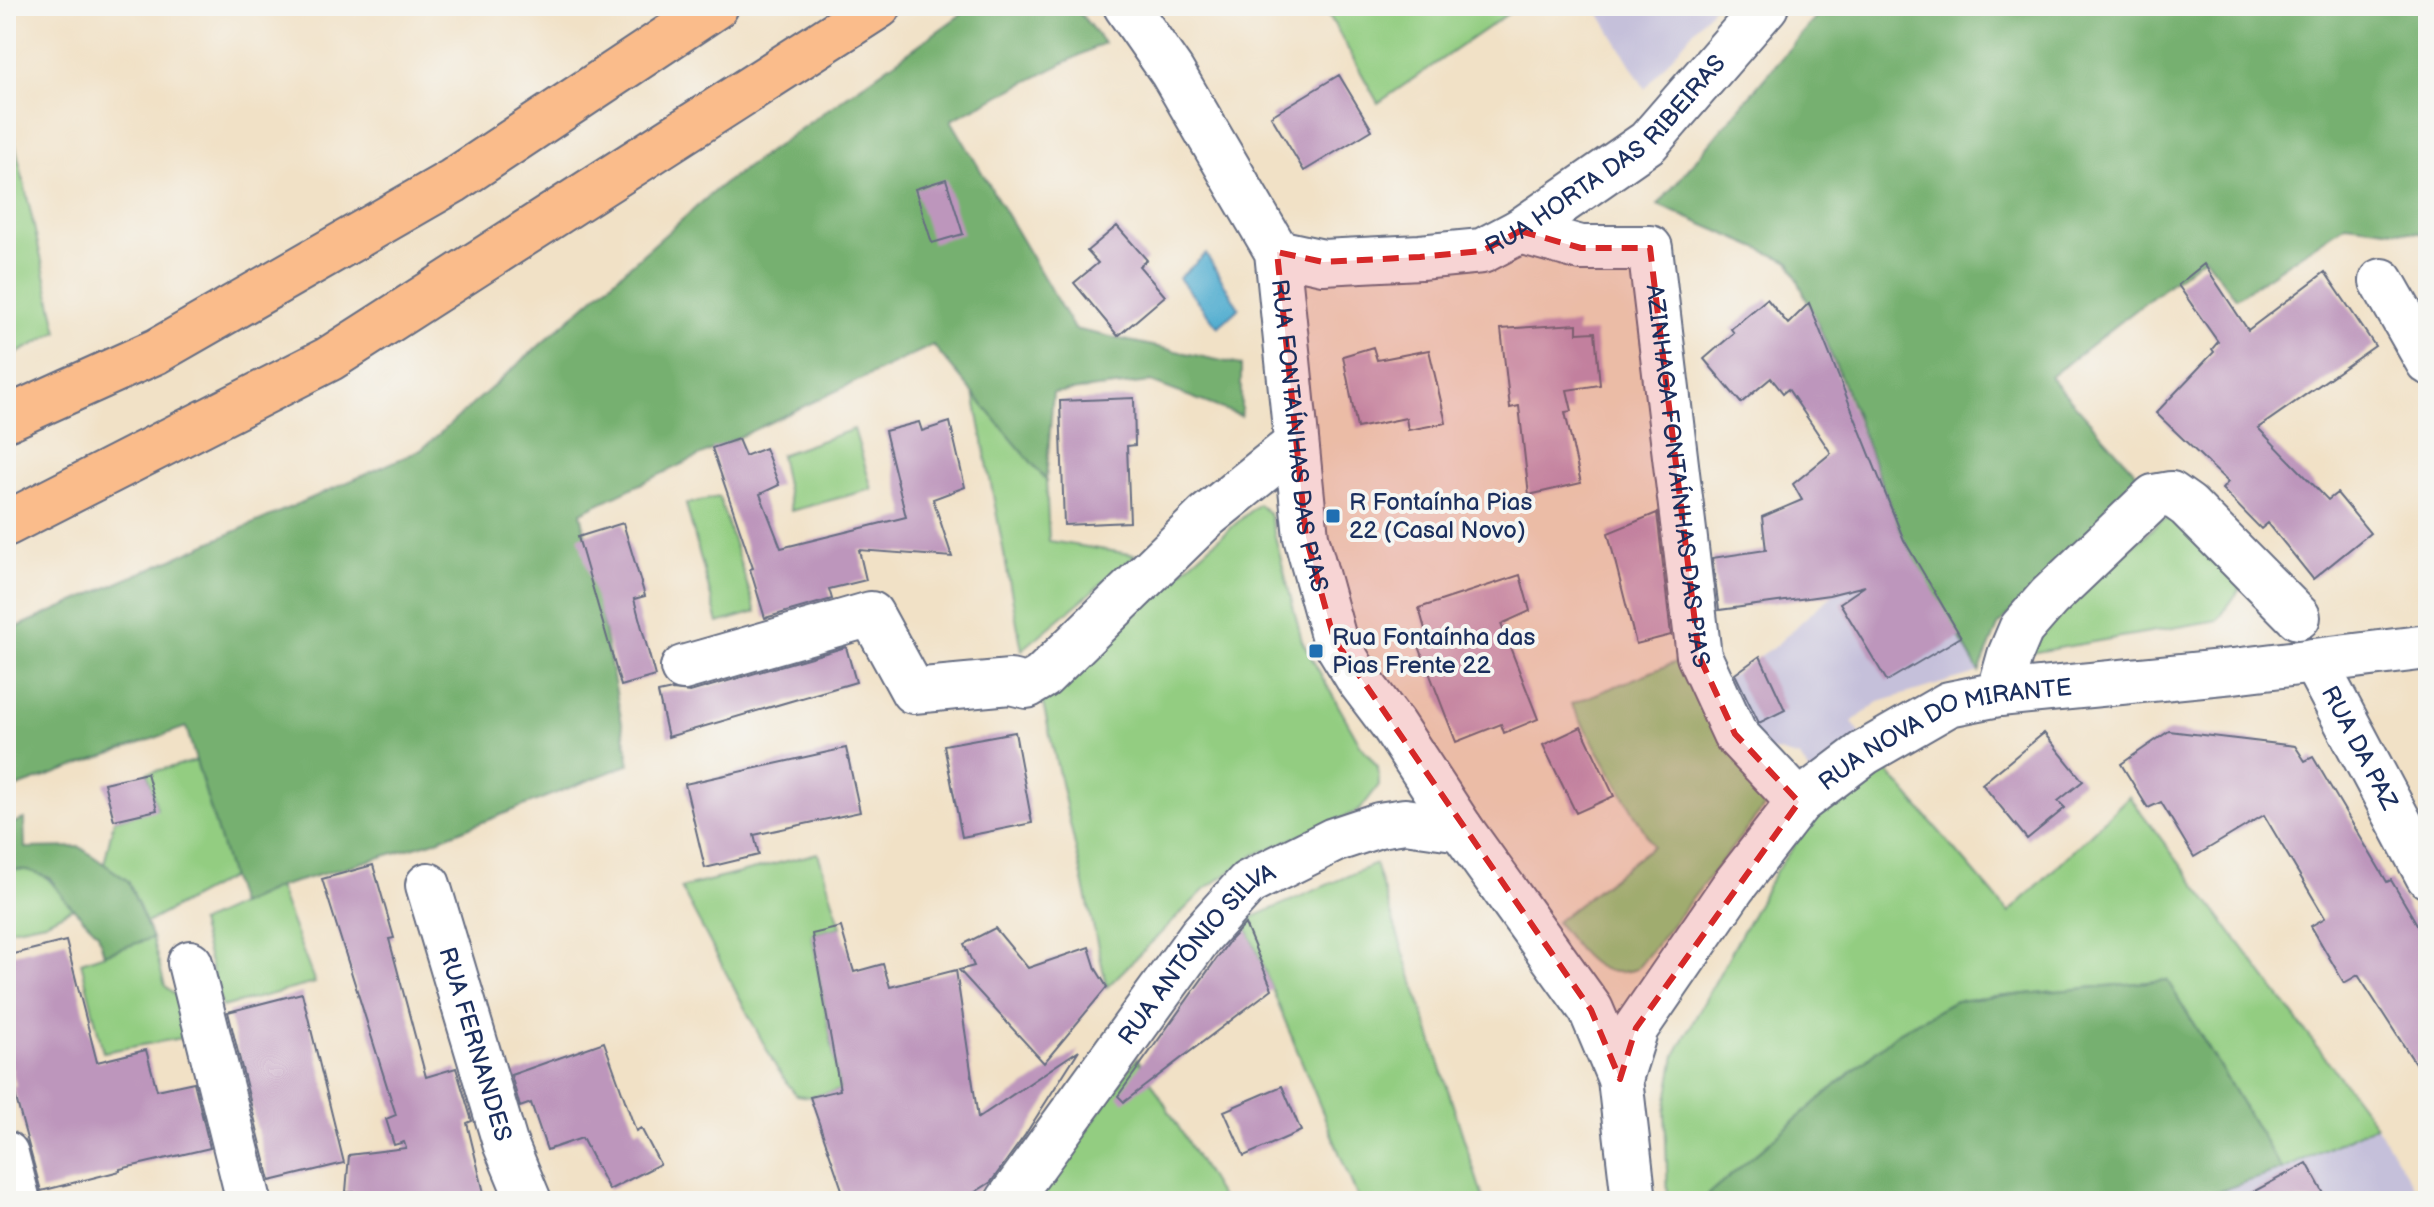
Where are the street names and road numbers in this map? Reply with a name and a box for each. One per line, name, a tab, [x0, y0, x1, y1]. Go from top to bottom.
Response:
street label: RUA HORTA DAS RIBEIRAS	[1480, 49, 1732, 261]
street label: RUA FONTAÍNHAS DAS PIAS	[1265, 278, 1335, 595]
street label: AZINHAGA FONTAÍNHAS DAS PIAS	[1640, 283, 1717, 673]
street label: RUA NOVA DO MIRANTE	[1813, 672, 2073, 797]
street label: RUA DA PAZ	[2315, 681, 2405, 815]
street label: RUA ANTÓNIO SILVA	[1112, 857, 1280, 1050]
street label: RUA FERNANDES	[433, 944, 518, 1145]

